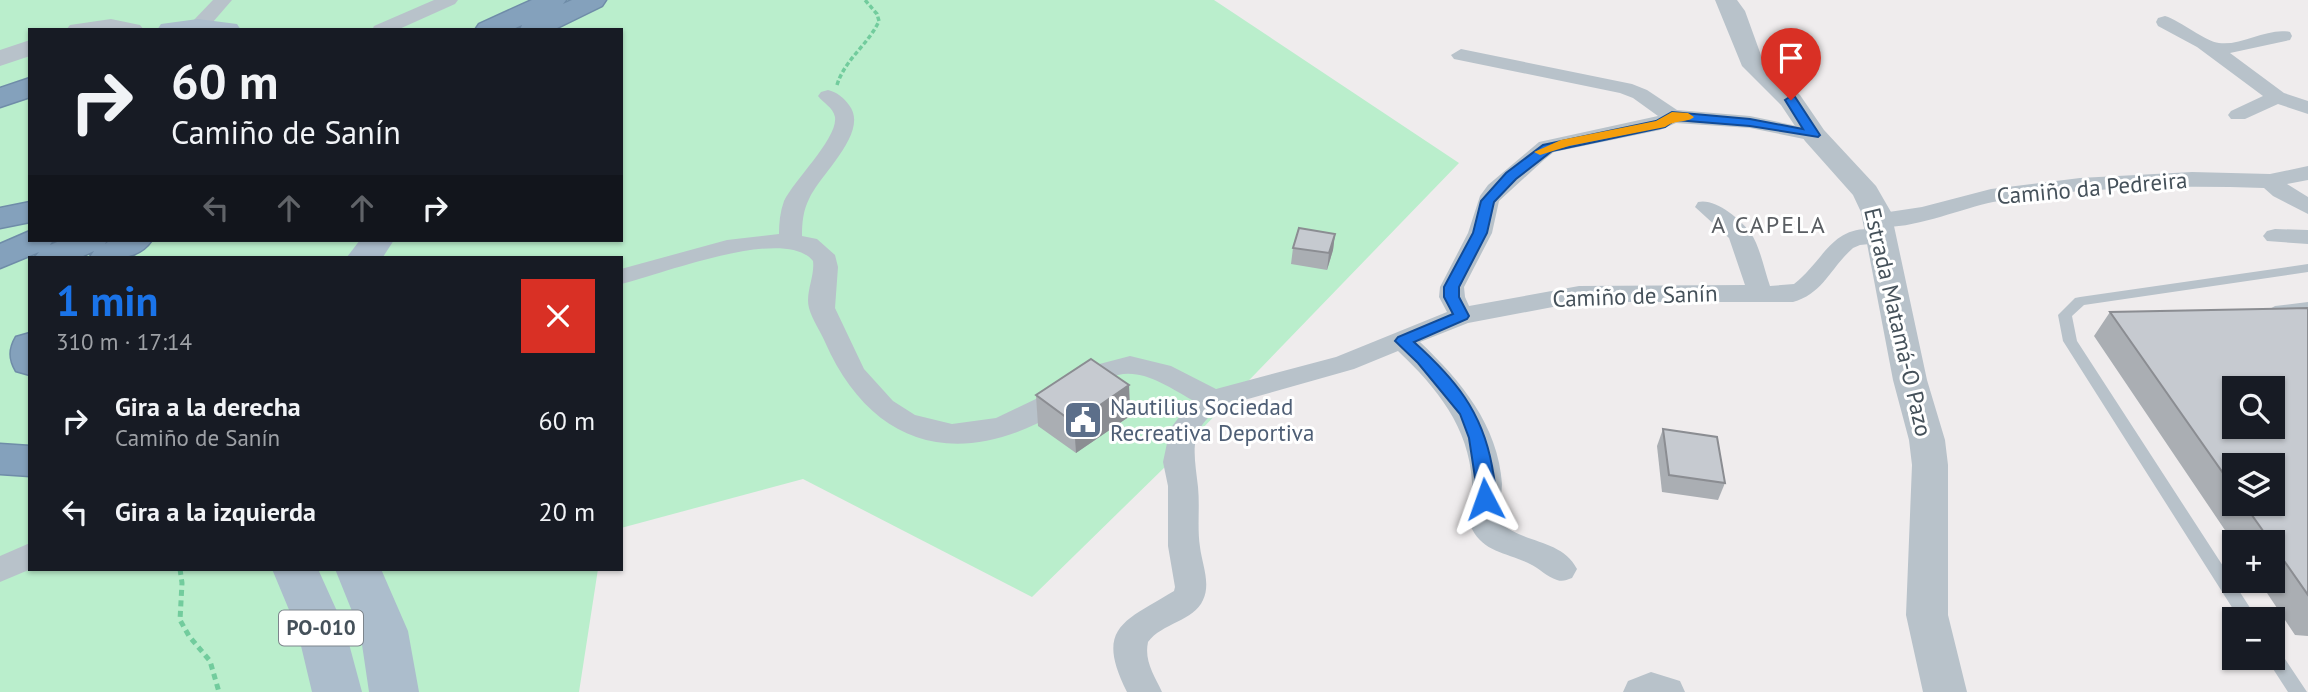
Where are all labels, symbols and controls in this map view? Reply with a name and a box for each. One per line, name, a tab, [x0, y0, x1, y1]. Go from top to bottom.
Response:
pin	[1761, 28, 1821, 100]
icon: arrive	[1772, 39, 1810, 77]
text: 60 m	[171, 49, 278, 113]
icon: right	[56, 56, 147, 147]
text: Camiño de Sanín	[171, 111, 401, 153]
street label: Camiño da Pedreira	[1996, 165, 2188, 210]
icon: left	[197, 189, 235, 227]
icon: ahead	[270, 189, 308, 227]
icon: ahead	[343, 189, 381, 227]
icon: right	[416, 189, 454, 227]
street label: Estrada Matamá-O Pazo	[1858, 205, 1939, 439]
district label: A CAPELA	[1711, 209, 1827, 240]
text: 1 min	[56, 273, 158, 328]
street label: Camiño de Sanín	[1552, 278, 1718, 313]
button: close	[521, 279, 595, 353]
text: 310 m · 17:14	[56, 327, 192, 356]
map controls	[2222, 376, 2285, 670]
button: search	[2222, 376, 2285, 439]
text: Gira a la derecha	[115, 390, 301, 423]
place label: Nautilius Sociedad Recreativa Deportiva	[1110, 392, 1314, 447]
public building icon: Nautilius Sociedad Recreativa Deportiva	[1062, 399, 1104, 441]
icon: right	[56, 402, 94, 440]
text: 60 m	[539, 404, 595, 437]
text: Camiño de Sanín	[115, 423, 280, 452]
button: layers	[2222, 453, 2285, 516]
position arrow	[1448, 462, 1522, 536]
icon: left	[56, 493, 94, 531]
text: Gira a la izquierda	[115, 495, 316, 528]
text: 20 m	[539, 495, 595, 528]
button: +	[2222, 530, 2285, 593]
button: −	[2222, 607, 2285, 670]
road number: PO-010	[279, 610, 363, 646]

